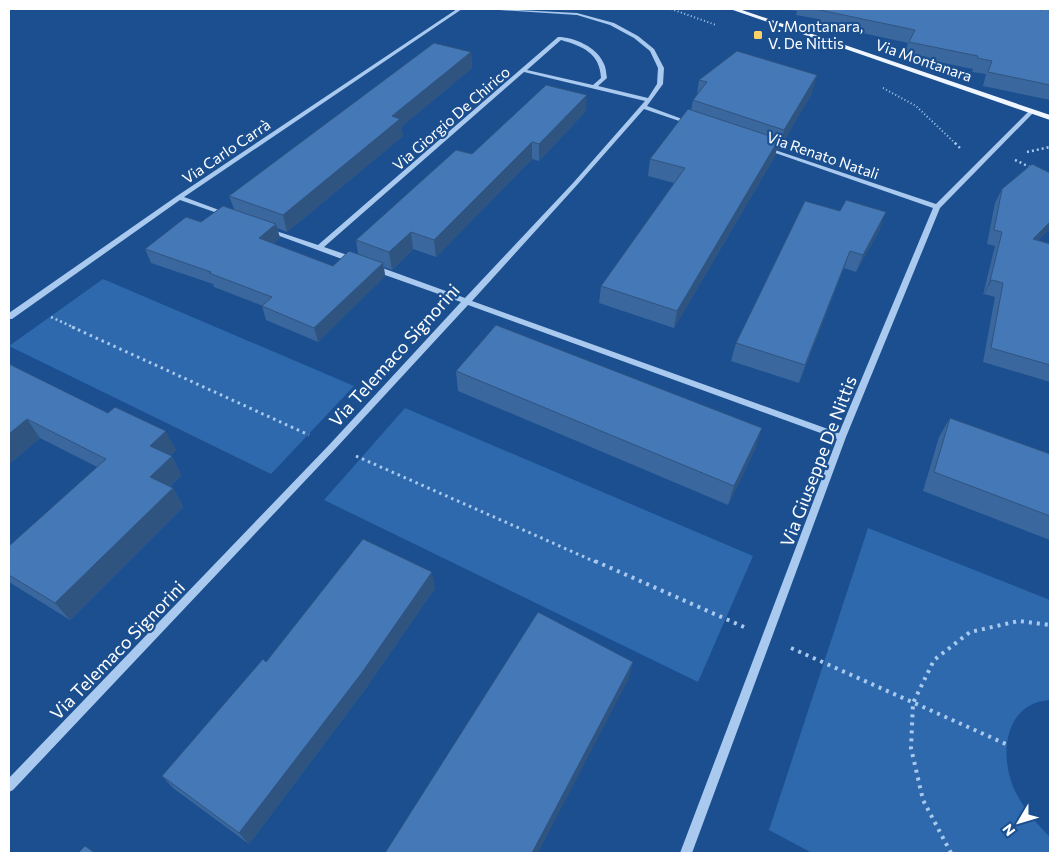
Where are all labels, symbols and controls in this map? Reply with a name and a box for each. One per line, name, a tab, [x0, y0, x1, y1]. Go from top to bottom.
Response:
place label: V. Montanara, V. De Nittis	[768, 17, 863, 52]
marker: V. Montanara, V. De Nittis	[752, 29, 764, 41]
street label: Via Montanara	[873, 35, 975, 85]
street label: Via Giorgio De Chirico	[389, 62, 513, 174]
street label: Via Carlo Carrà	[179, 115, 273, 187]
street label: Via Renato Natali	[765, 127, 881, 183]
street label: Via Telemaco Signorini	[324, 279, 464, 431]
street label: Via Giuseppe De Nittis	[775, 372, 861, 550]
street label: Via Telemaco Signorini	[45, 576, 189, 724]
north arrow	[994, 797, 1044, 847]
text: N	[998, 821, 1018, 840]

